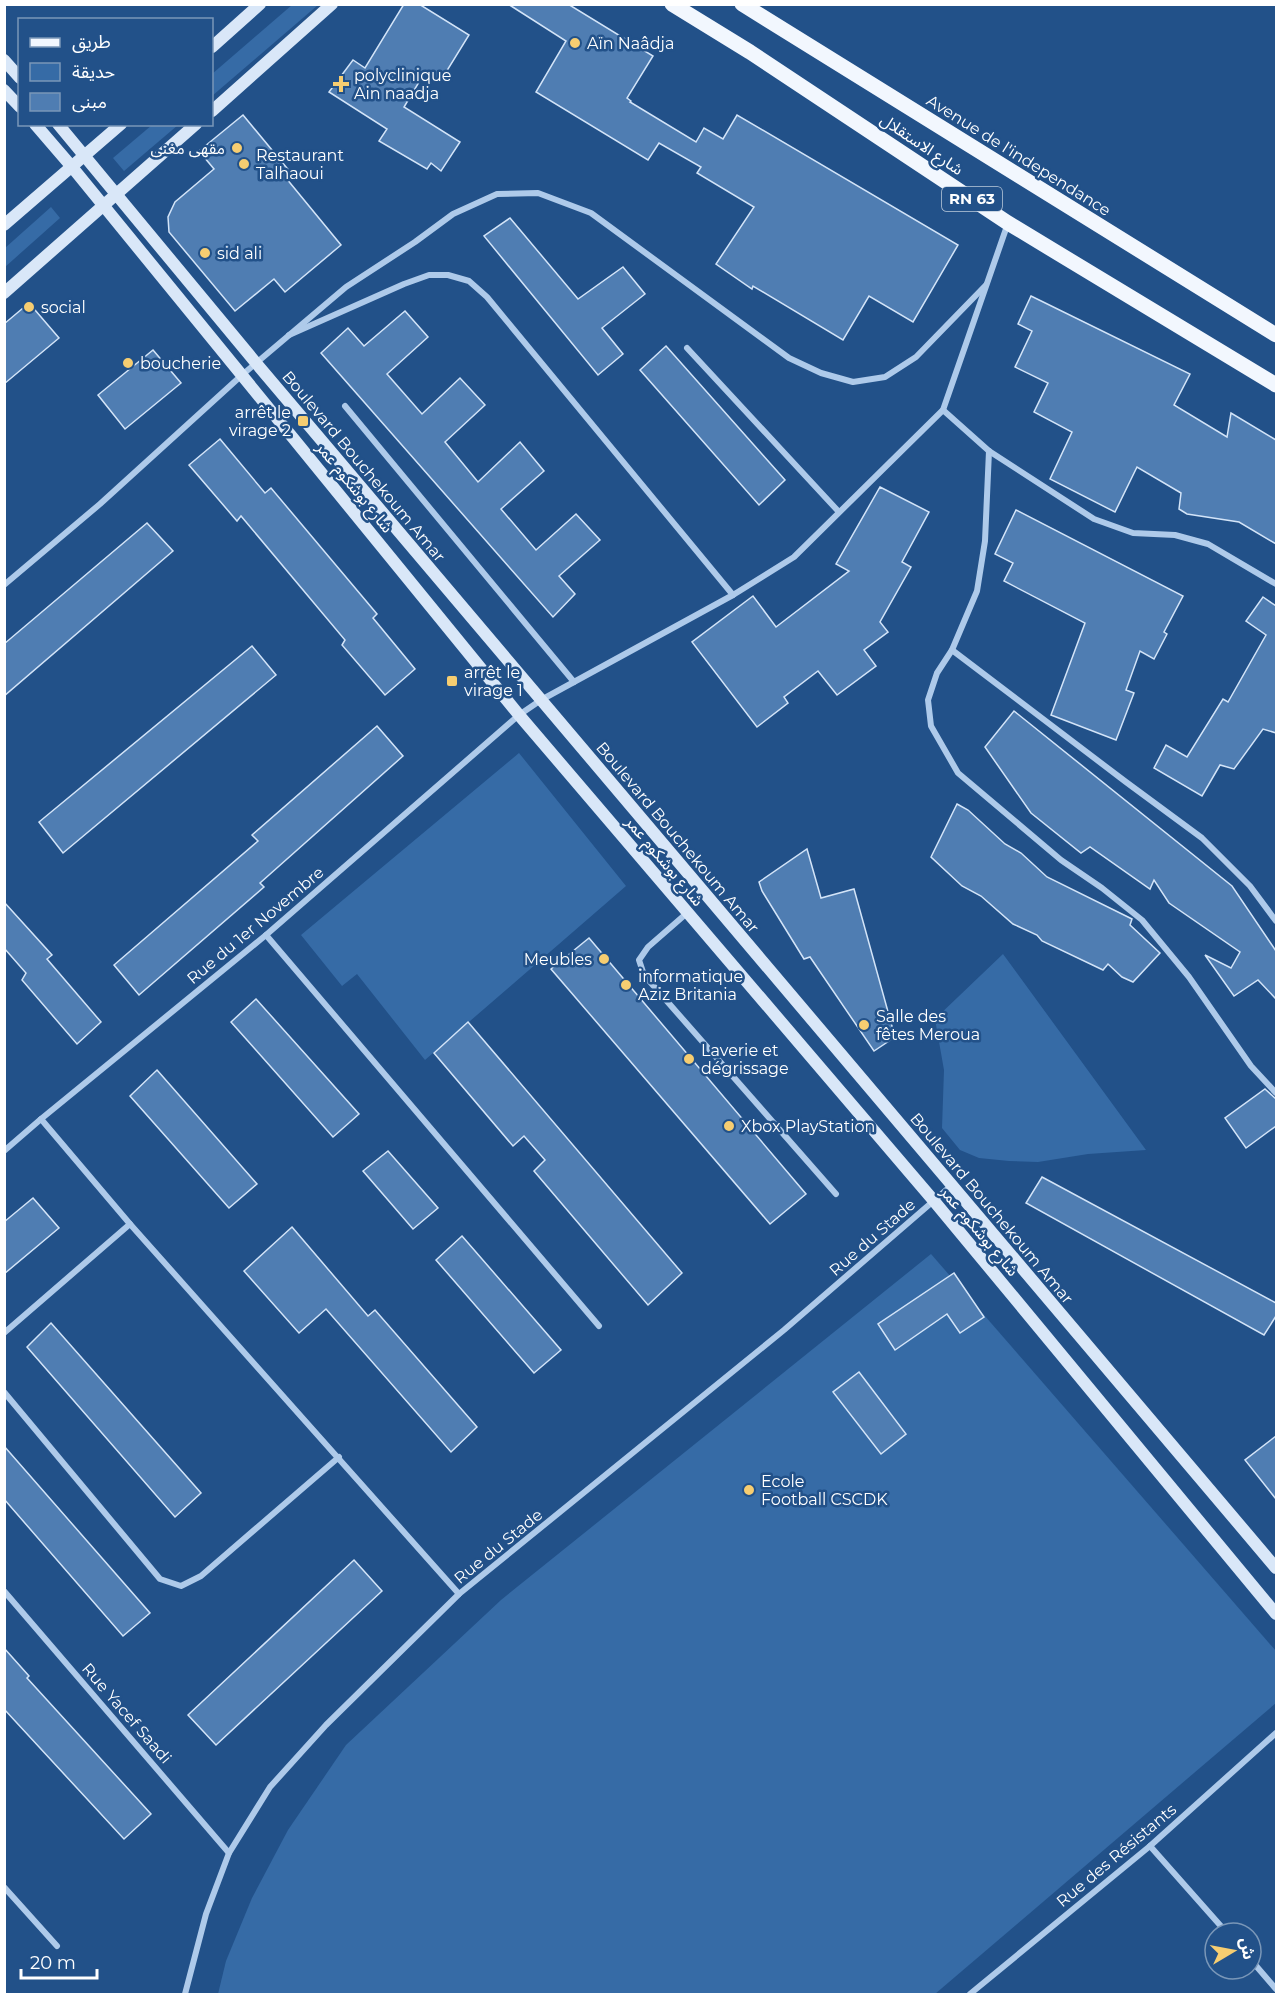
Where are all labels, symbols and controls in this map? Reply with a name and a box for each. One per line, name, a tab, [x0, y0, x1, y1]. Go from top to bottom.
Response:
legend	[18, 18, 213, 126]
text: طريق	[72, 31, 111, 53]
place label: Aïn Naâdja	[587, 34, 674, 53]
marker: Aïn Naâdja	[568, 36, 582, 50]
text: حديقة	[72, 61, 115, 83]
place label: polyclinique Ain naadja	[354, 66, 451, 103]
marker: polyclinique Ain naadja	[332, 75, 350, 93]
text: مبنى	[72, 91, 107, 113]
street label: Avenue de l'independance	[923, 91, 1114, 220]
street label: شارع الاستقلال	[875, 110, 967, 182]
place label: مقهى مغنى	[151, 139, 225, 158]
marker: مقهى مغنى	[230, 141, 244, 155]
place label: Restaurant Talhaoui	[256, 146, 344, 183]
marker: Restaurant Talhaoui	[237, 157, 251, 171]
road number: RN 63	[942, 187, 1002, 211]
place label: sid ali	[217, 244, 262, 263]
marker: sid ali	[198, 246, 212, 260]
place label: social	[41, 298, 86, 317]
marker: social	[22, 300, 36, 314]
place label: boucherie	[140, 354, 221, 373]
marker: boucherie	[121, 356, 135, 370]
street label: Boulevard Bouchekoum Amar	[278, 367, 449, 566]
place label: arrêt le virage 2	[229, 403, 291, 440]
marker: arrêt le virage 2	[296, 414, 310, 428]
street label: شارع بوشكوم عمر	[309, 437, 397, 538]
place label: arrêt le virage 1	[464, 663, 523, 700]
marker: arrêt le virage 1	[445, 674, 459, 688]
street label: Boulevard Bouchekoum Amar	[592, 738, 763, 937]
street label: شارع بوشكوم عمر	[619, 812, 708, 912]
street label: Rue du 1er Novembre	[183, 863, 328, 988]
place label: Meubles	[524, 950, 592, 969]
marker: Meubles	[597, 952, 611, 966]
place label: informatique Aziz Britania	[638, 967, 743, 1004]
marker: informatique Aziz Britania	[619, 978, 633, 992]
place label: Salle des fêtes Meroua	[876, 1007, 980, 1044]
marker: Salle des fêtes Meroua	[857, 1018, 871, 1032]
place label: Laverie et dégrissage	[701, 1041, 789, 1078]
marker: Laverie et dégrissage	[682, 1052, 696, 1066]
street label: Boulevard Bouchekoum Amar	[906, 1109, 1077, 1308]
place label: Xbox PlayStation	[741, 1117, 875, 1136]
marker: Xbox PlayStation	[722, 1119, 736, 1133]
street label: شارع بوشكوم عمر	[934, 1182, 1023, 1282]
street label: Rue du Stade	[825, 1195, 919, 1280]
place label: Ecole Football CSCDK	[761, 1472, 888, 1509]
marker: Ecole Football CSCDK	[742, 1483, 756, 1497]
street label: Rue du Stade	[450, 1505, 546, 1588]
street label: Rue Yacef Saadi	[78, 1659, 175, 1767]
street label: Rue des Résistants	[1053, 1800, 1180, 1911]
north arrow	[1203, 1921, 1263, 1981]
text: ش	[1236, 1936, 1259, 1961]
scale bar	[21, 1942, 98, 1980]
text: 20 m	[30, 1952, 76, 1974]

